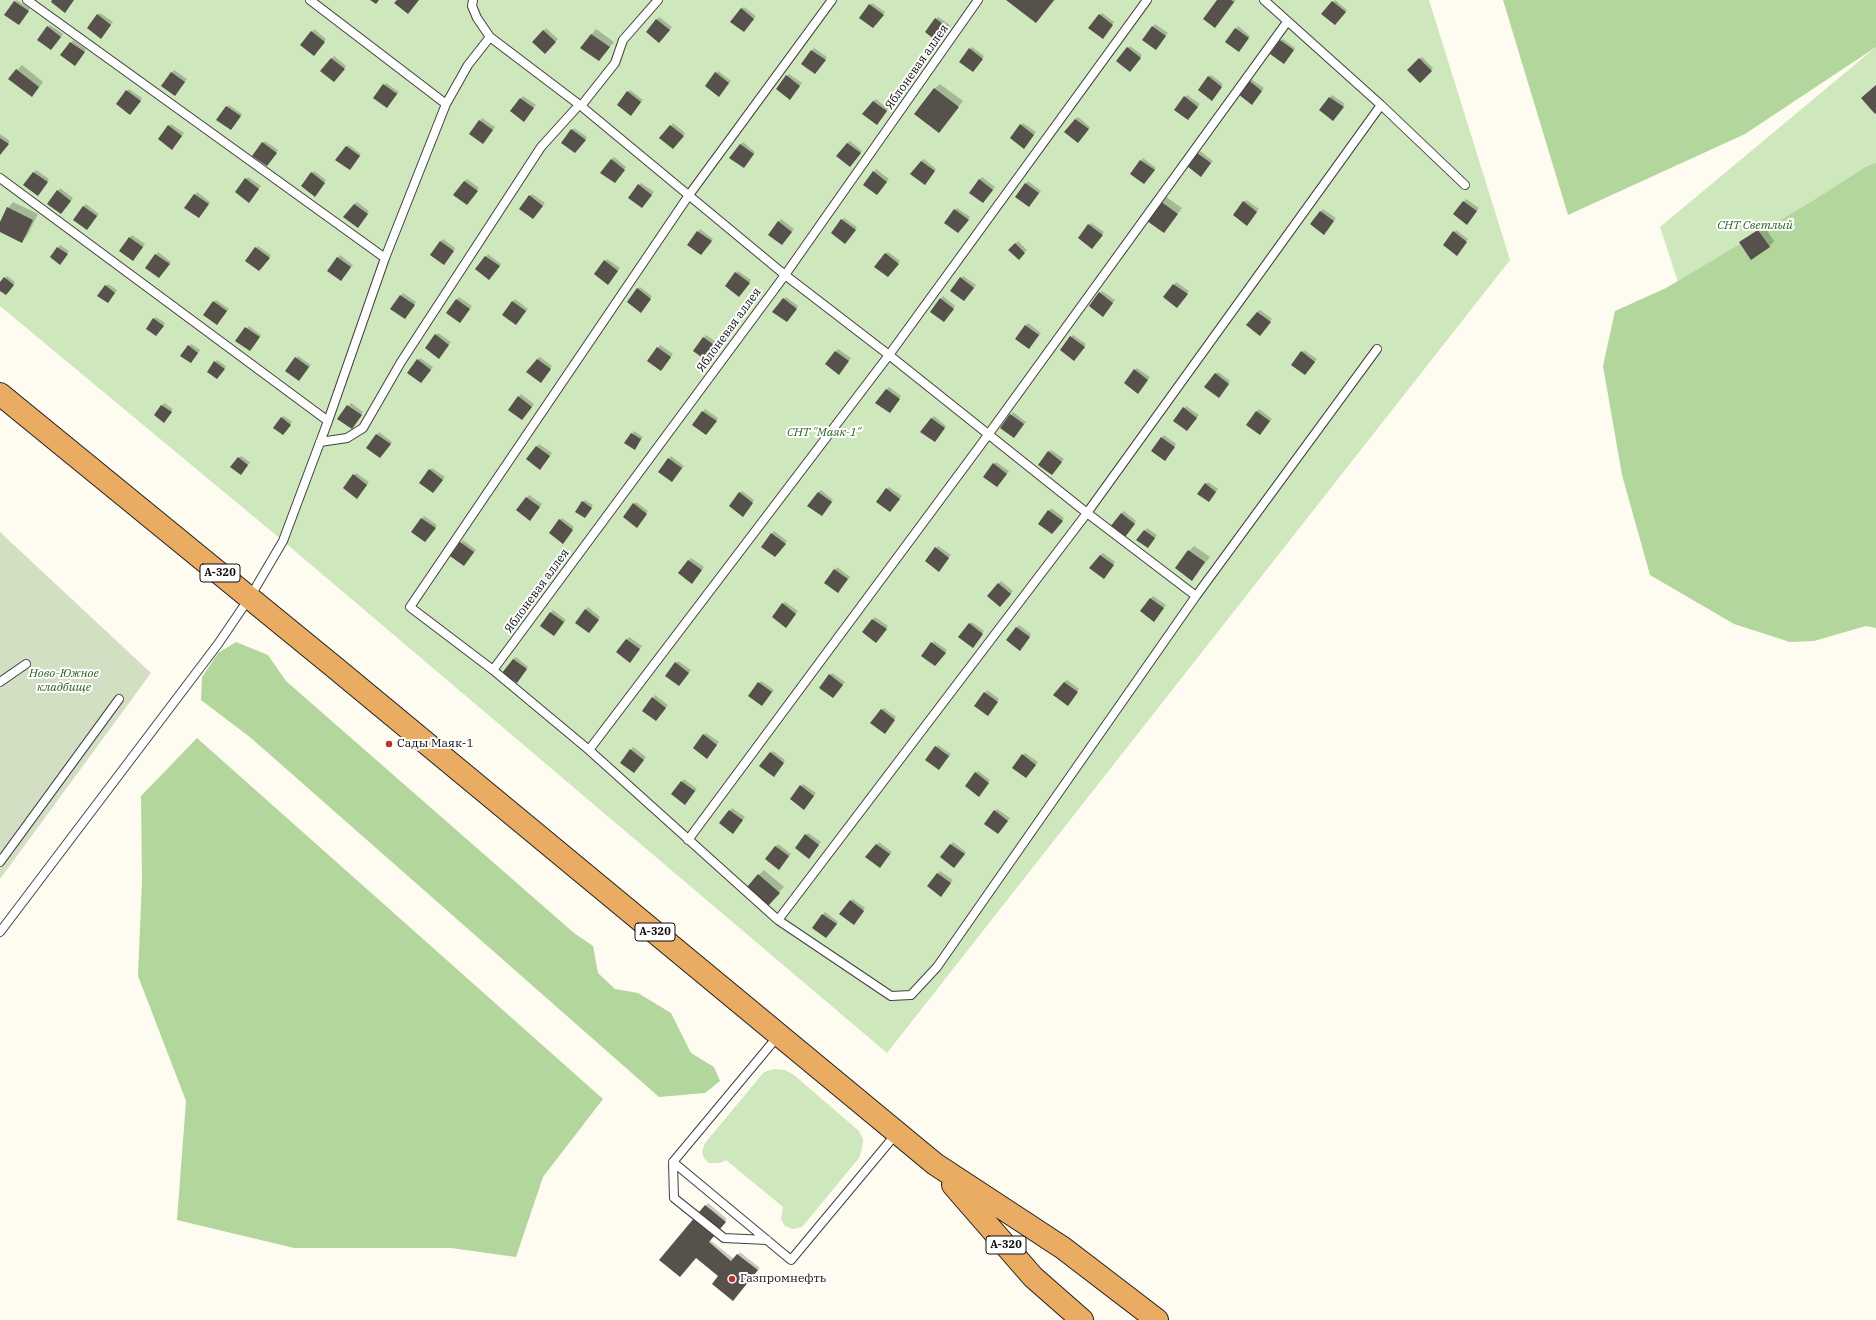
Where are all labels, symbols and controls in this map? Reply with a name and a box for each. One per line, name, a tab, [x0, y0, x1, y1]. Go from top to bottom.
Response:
street label: Яблоневая аллея	[882, 22, 952, 112]
park label: СНТ Светлый	[1717, 219, 1793, 233]
street label: Яблоневая аллея	[694, 285, 764, 375]
park label: СНТ "Маяк-1"	[787, 426, 861, 440]
street label: Яблоневая аллея	[502, 546, 572, 636]
road number: А-320	[200, 564, 240, 582]
park label: Ново-Южное кладбище	[29, 667, 99, 695]
place label: Сады Маяк-1	[397, 737, 474, 751]
marker: Сады Маяк-1	[384, 739, 394, 749]
road number: А-320	[635, 923, 675, 941]
road number: А-320	[986, 1236, 1026, 1254]
place label: Газпромнефть	[740, 1272, 826, 1286]
marker: Газпромнефть	[727, 1274, 737, 1284]

